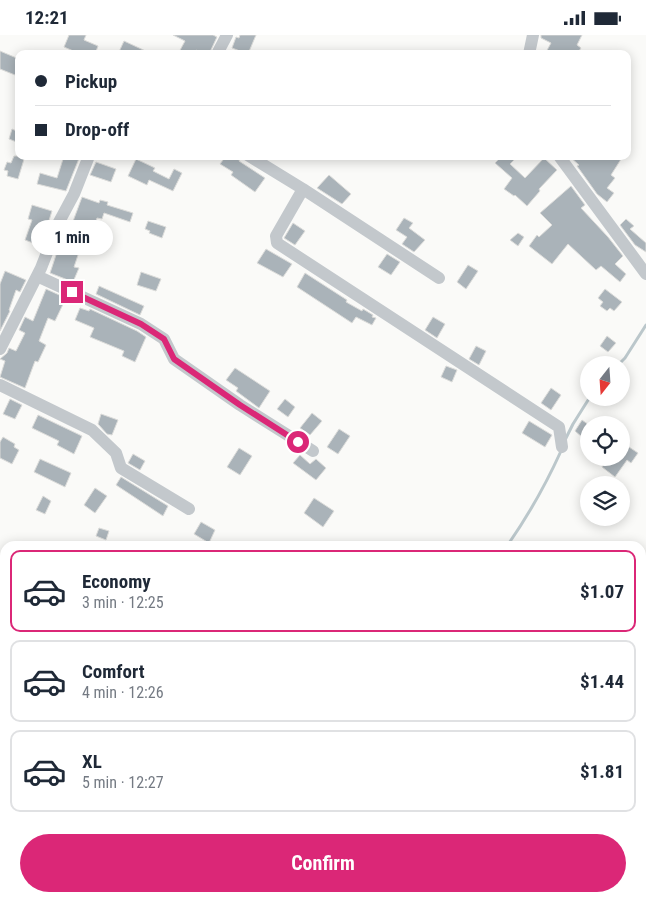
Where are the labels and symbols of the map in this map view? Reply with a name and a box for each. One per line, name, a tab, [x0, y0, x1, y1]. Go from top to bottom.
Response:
callout: 1 min	[31, 219, 113, 255]
route end	[61, 281, 83, 303]
north arrow	[580, 356, 630, 406]
route start	[287, 431, 309, 453]

